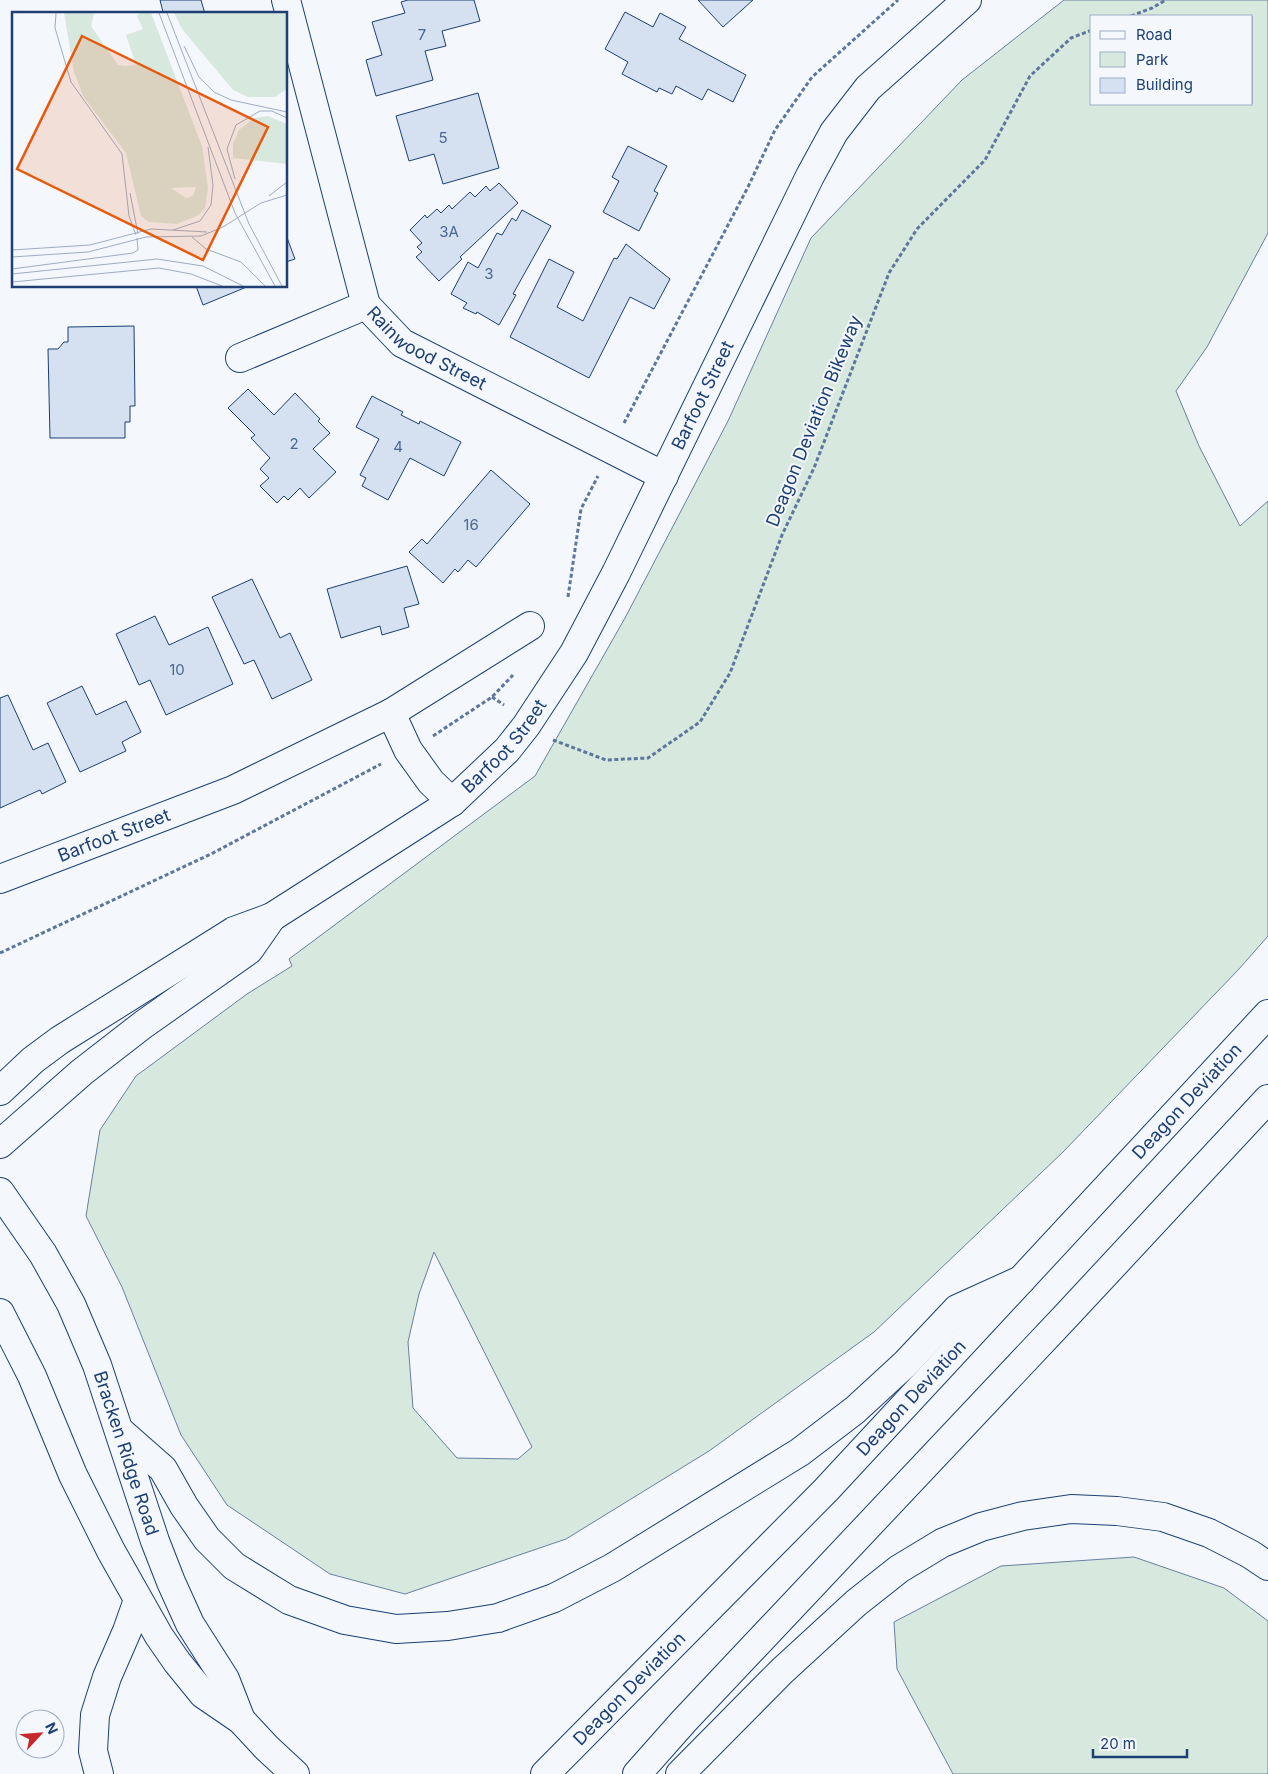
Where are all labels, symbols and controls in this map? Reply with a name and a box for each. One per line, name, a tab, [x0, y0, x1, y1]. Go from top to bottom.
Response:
inset map	[12, 12, 288, 288]
legend	[1090, 15, 1253, 105]
house number: 7	[418, 25, 426, 44]
text: Road	[1136, 25, 1172, 44]
text: Park	[1136, 50, 1169, 69]
text: Building	[1136, 75, 1193, 94]
house number: 5	[438, 128, 448, 147]
house number: 3A	[439, 222, 459, 241]
house number: 3	[484, 264, 494, 283]
street label: Rainwood Street	[363, 302, 490, 394]
street label: Deagon Deviation Bikeway	[761, 312, 866, 530]
street label: Barfoot Street	[667, 337, 738, 453]
house number: 2	[289, 434, 299, 453]
house number: 4	[393, 437, 403, 456]
house number: 16	[463, 515, 479, 534]
house number: 10	[169, 660, 185, 679]
street label: Barfoot Street	[457, 695, 551, 797]
street label: Barfoot Street	[55, 804, 173, 866]
street label: Deagon Deviation	[1128, 1039, 1246, 1163]
street label: Deagon Deviation	[852, 1335, 970, 1460]
street label: Bracken Ridge Road	[90, 1368, 163, 1538]
street label: Deagon Deviation	[569, 1627, 690, 1749]
north arrow	[15, 1709, 65, 1759]
text: N	[42, 1720, 62, 1737]
scale bar	[1093, 1726, 1187, 1758]
text: 20 m	[1100, 1734, 1136, 1753]

